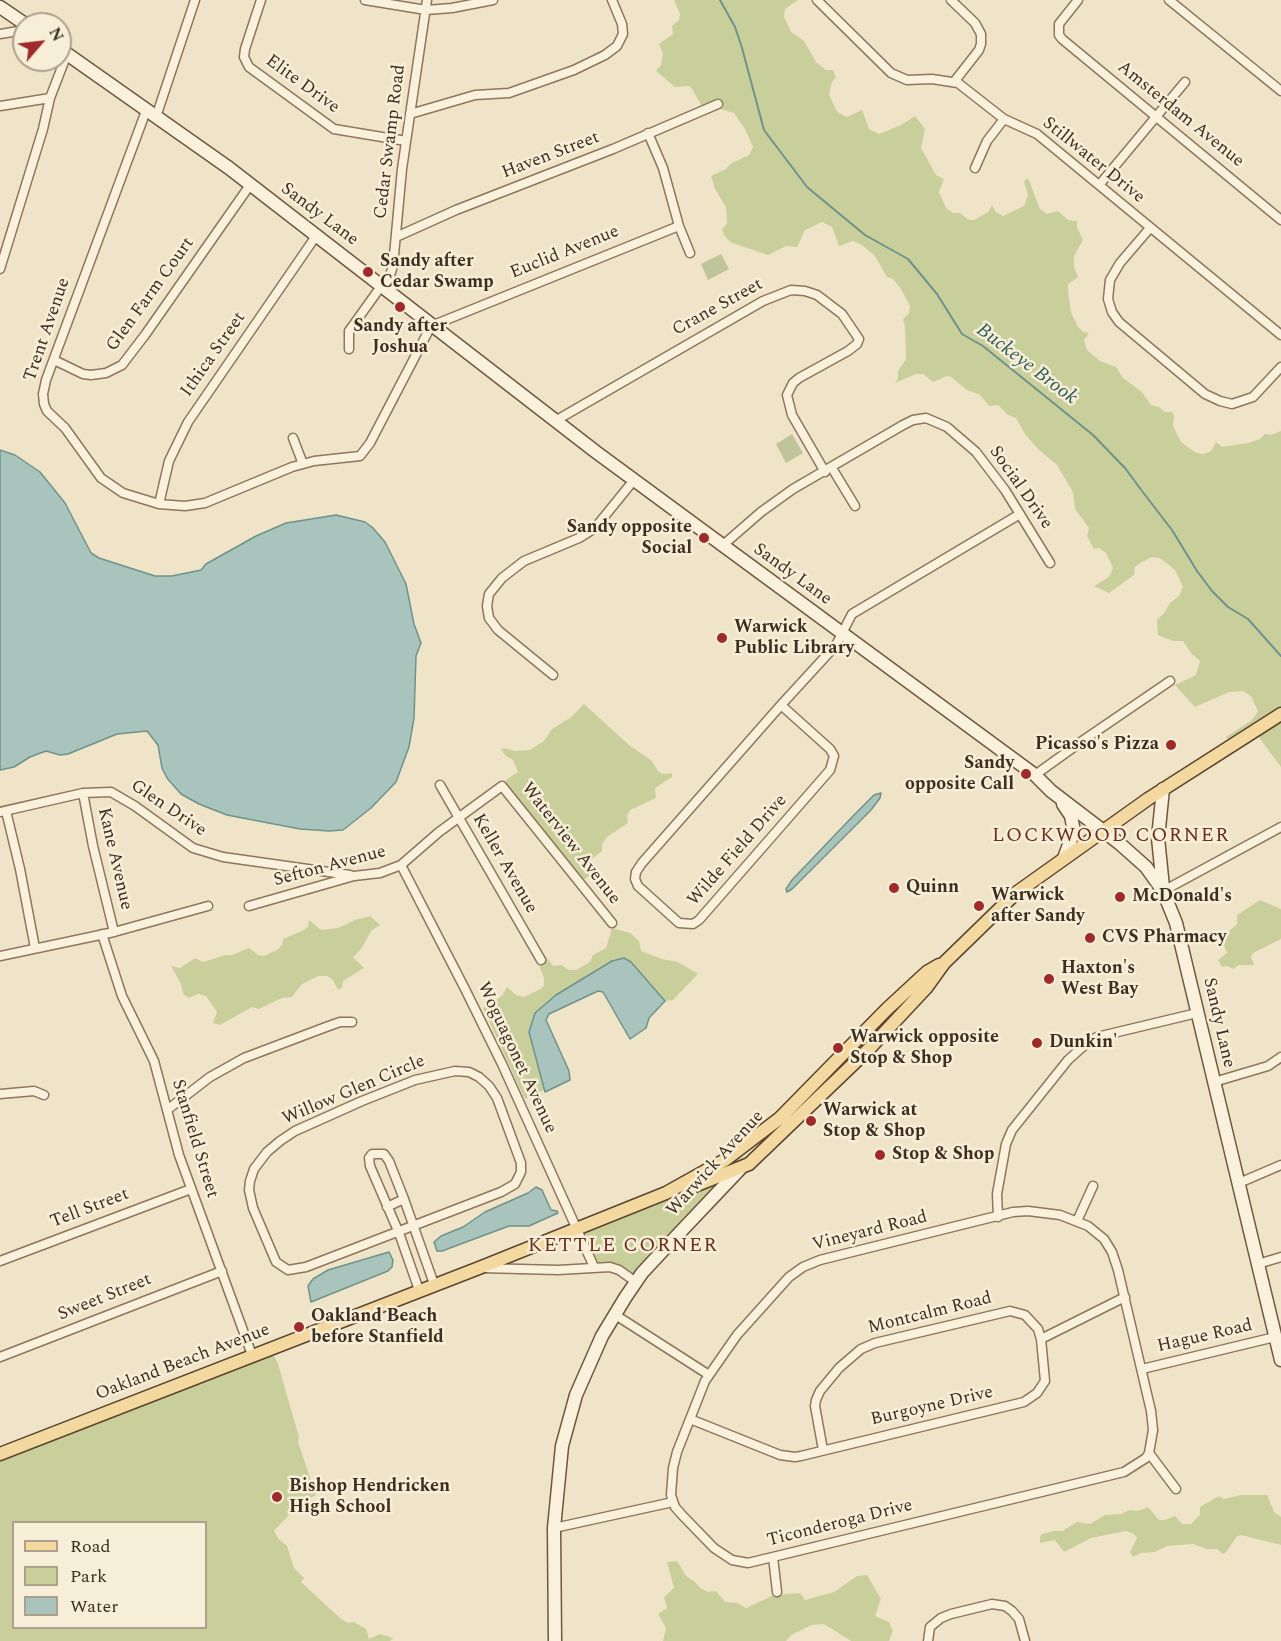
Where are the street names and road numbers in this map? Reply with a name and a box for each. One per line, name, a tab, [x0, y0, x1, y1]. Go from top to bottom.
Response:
street label: Elite Drive	[261, 51, 343, 119]
street label: Amsterdam Avenue	[1112, 57, 1248, 173]
street label: Cedar Swamp Road	[371, 64, 411, 220]
street label: Stillwater Drive	[1037, 113, 1149, 209]
street label: Haven Street	[499, 127, 603, 185]
street label: Sandy Lane	[276, 179, 362, 251]
street label: Euclid Avenue	[507, 221, 623, 285]
street label: Glen Farm Court	[102, 234, 200, 356]
street label: Crane Street	[669, 274, 767, 342]
street label: Trent Avenue	[20, 275, 76, 385]
street label: Ithica Street	[177, 308, 251, 402]
street label: Social Drive	[983, 442, 1057, 534]
street label: Sandy Lane	[749, 539, 835, 611]
street label: Glen Drive	[126, 776, 210, 842]
street label: Waterview Avenue	[516, 779, 624, 909]
street label: Wilde Field Drive	[684, 791, 792, 911]
street label: Kane Avenue	[92, 806, 136, 912]
street label: Keller Avenue	[467, 810, 541, 918]
street label: Sefton Avenue	[272, 842, 388, 892]
street label: Sandy Lane	[1197, 976, 1239, 1070]
street label: Woguagonet Avenue	[471, 979, 561, 1137]
street label: Willow Glen Circle	[279, 1051, 429, 1131]
street label: Stanfield Street	[166, 1077, 222, 1201]
street label: Warwick Avenue	[663, 1107, 769, 1221]
street label: Tell Street	[48, 1184, 132, 1234]
street label: Vineyard Road	[810, 1207, 930, 1257]
street label: Sweet Street	[55, 1269, 155, 1327]
street label: Montcalm Road	[866, 1288, 994, 1340]
street label: Hague Road	[1155, 1316, 1255, 1358]
street label: Oakland Beach Avenue	[93, 1320, 273, 1406]
street label: Burgoyne Drive	[869, 1382, 995, 1432]
street label: Ticonderoga Drive	[765, 1495, 915, 1553]

